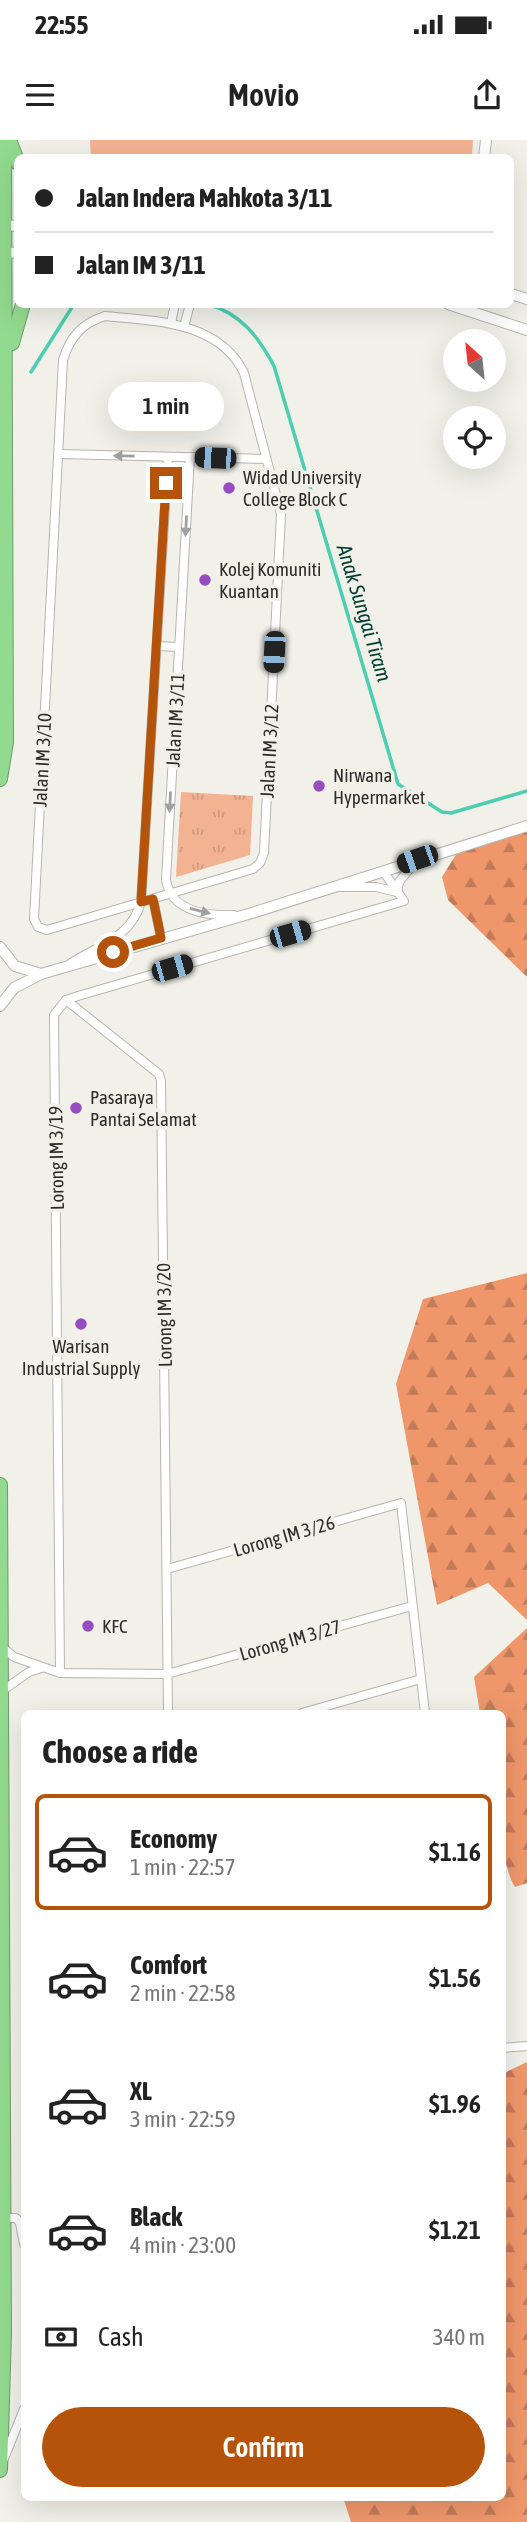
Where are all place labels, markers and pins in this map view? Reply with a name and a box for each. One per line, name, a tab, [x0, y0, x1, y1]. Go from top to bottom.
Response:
place label: Widad University College Block C	[243, 466, 362, 510]
marker: Widad University College Block C	[221, 480, 237, 496]
place label: Kolej Komuniti Kuantan	[219, 558, 321, 602]
marker: Kolej Komuniti Kuantan	[197, 572, 213, 588]
place label: Nirwana Hypermarket	[333, 764, 425, 808]
marker: Nirwana Hypermarket	[311, 778, 327, 794]
place label: Pasaraya Pantai Selamat	[90, 1086, 197, 1130]
marker: Pasaraya Pantai Selamat	[68, 1100, 84, 1116]
marker: Warisan Industrial Supply	[73, 1316, 89, 1332]
place label: Warisan Industrial Supply	[22, 1335, 141, 1379]
place label: KFC	[102, 1615, 128, 1637]
marker: KFC	[80, 1618, 96, 1634]

